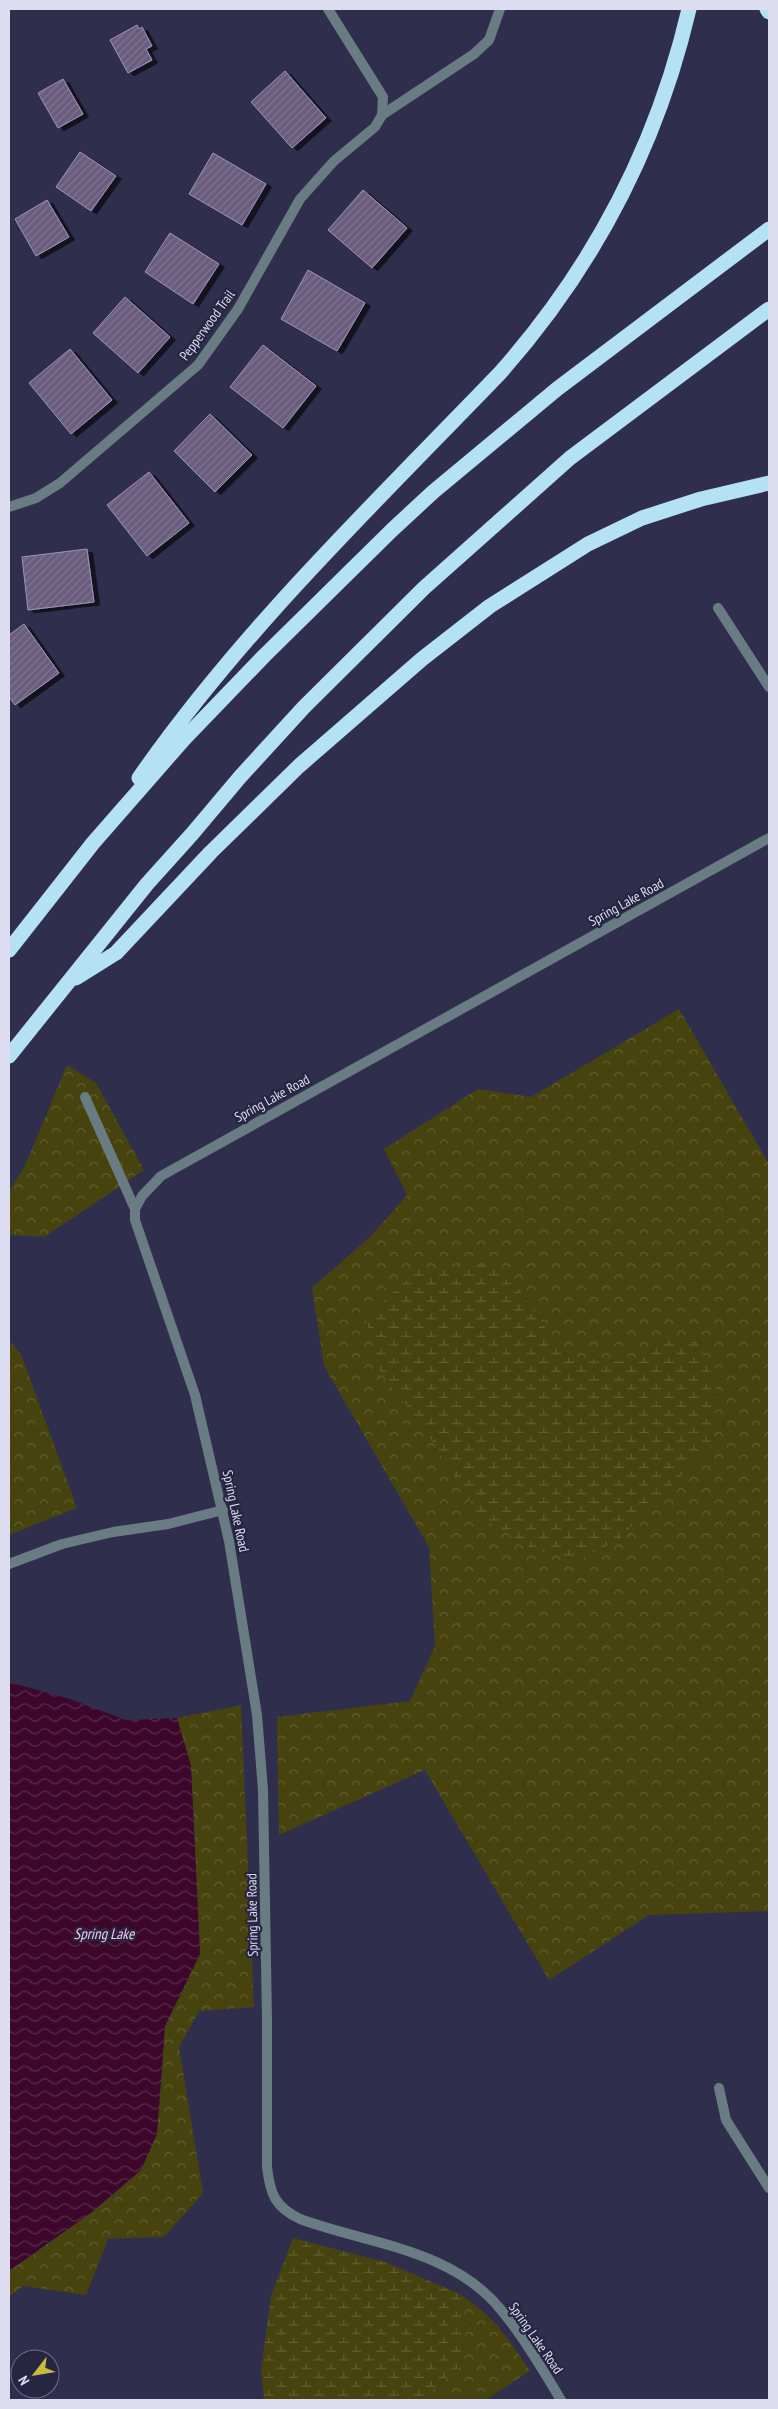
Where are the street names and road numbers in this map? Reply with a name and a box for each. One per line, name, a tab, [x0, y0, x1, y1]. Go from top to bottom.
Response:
street label: Pepperwood Trail	[175, 285, 239, 364]
street label: Spring Lake Road	[585, 874, 667, 930]
street label: Spring Lake Road	[231, 1070, 313, 1126]
street label: Spring Lake Road	[219, 1468, 253, 1554]
street label: Spring Lake Road	[242, 1873, 262, 1957]
street label: Spring Lake Road	[505, 2299, 567, 2377]

